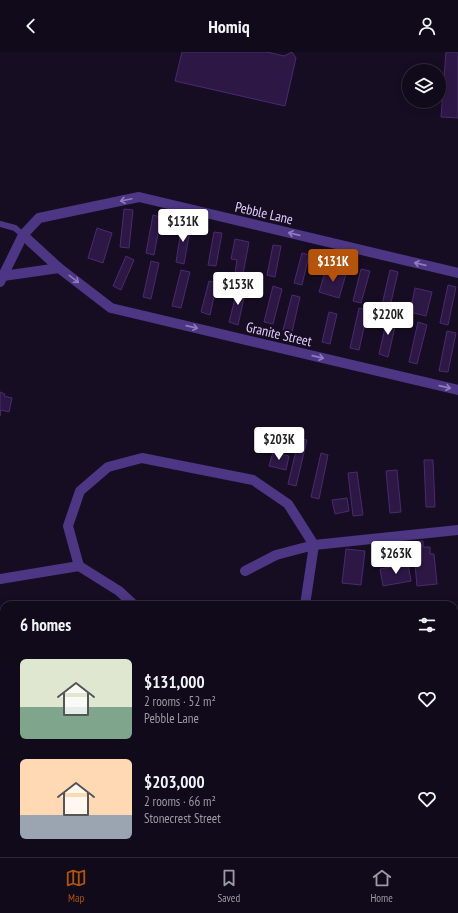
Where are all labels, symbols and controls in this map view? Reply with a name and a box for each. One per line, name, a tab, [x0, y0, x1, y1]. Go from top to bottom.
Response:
icon: back	[20, 15, 42, 37]
text: Homiq	[208, 15, 250, 38]
icon: person	[416, 15, 438, 37]
map controls	[402, 64, 446, 108]
button: layers	[402, 64, 446, 108]
one-way arrow	[120, 196, 133, 204]
street label: Pebble Lane	[233, 198, 295, 228]
pin: $131K	[155, 209, 211, 243]
text: $131K	[167, 213, 199, 230]
one-way arrow	[287, 230, 300, 237]
pin: $131K	[305, 249, 361, 283]
text: $131K	[317, 253, 349, 270]
one-way arrow	[414, 260, 427, 267]
pin: $153K	[210, 272, 266, 306]
one-way arrow	[68, 275, 79, 284]
text: $153K	[222, 276, 254, 293]
pin: $220K	[360, 302, 416, 336]
text: $220K	[372, 306, 404, 323]
street label: Granite Street	[244, 318, 314, 350]
one-way arrow	[185, 324, 198, 332]
one-way arrow	[311, 354, 324, 362]
one-way arrow	[438, 384, 451, 392]
pin: $203K	[251, 427, 307, 461]
text: $203K	[263, 431, 295, 448]
pin: $263K	[368, 541, 424, 575]
text: $263K	[380, 545, 412, 562]
text: 6 homes	[20, 614, 71, 636]
icon: filters	[416, 614, 438, 636]
text: $131,000	[144, 671, 205, 693]
icon: home	[52, 675, 100, 723]
icon: heart	[416, 688, 438, 710]
text: 2 rooms · 52 m²	[144, 693, 216, 710]
text: Pebble Lane	[144, 710, 199, 727]
text: $203,000	[144, 771, 205, 793]
icon: home	[52, 775, 100, 823]
icon: heart	[416, 788, 438, 810]
text: 2 rooms · 66 m²	[144, 793, 216, 810]
text: Stonecrest Street	[144, 810, 221, 827]
tab: Map	[65, 867, 87, 905]
tab: Saved	[217, 867, 240, 905]
tab: Home	[370, 867, 393, 905]

